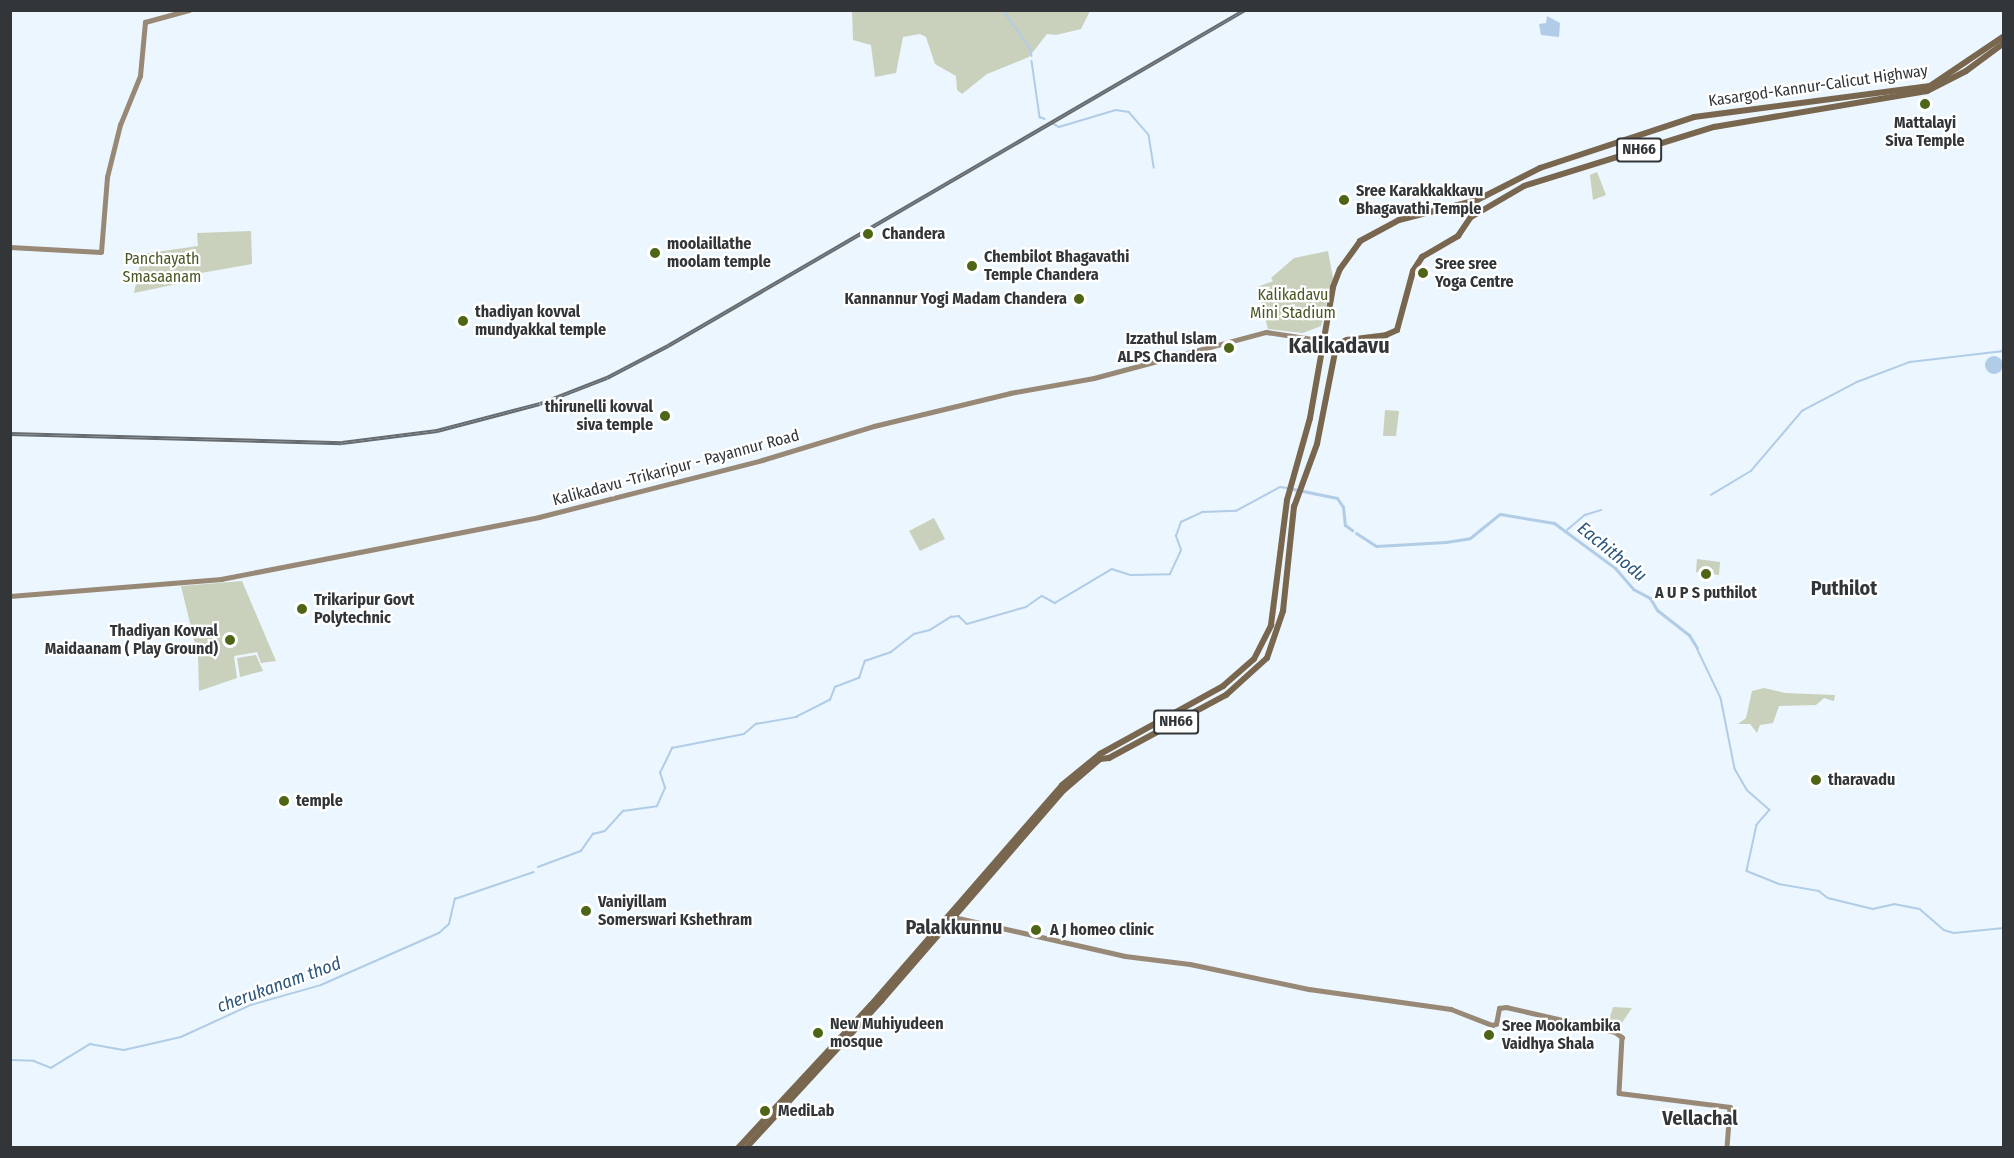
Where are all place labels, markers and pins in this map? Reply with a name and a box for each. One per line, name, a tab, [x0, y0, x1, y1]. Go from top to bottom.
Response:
marker: Mattalayi Siva Temple	[1918, 97, 1932, 111]
place label: Mattalayi Siva Temple	[1885, 113, 1965, 151]
place label: Sree Karakkakkavu Bhagavathi Temple	[1356, 181, 1483, 219]
marker: Sree Karakkakkavu Bhagavathi Temple	[1337, 193, 1351, 207]
place label: Chandera	[882, 224, 945, 244]
marker: Chandera	[859, 225, 877, 243]
place label: moolaillathe moolam temple	[667, 234, 771, 272]
marker: moolaillathe moolam temple	[648, 246, 662, 260]
place label: Chembilot Bhagavathi Temple Chandera	[984, 247, 1129, 285]
place label: Sree sree Yoga Centre	[1435, 254, 1514, 292]
marker: Chembilot Bhagavathi Temple Chandera	[965, 259, 979, 273]
marker: Sree sree Yoga Centre	[1416, 266, 1430, 280]
place label: Kannannur Yogi Madam Chandera	[845, 289, 1067, 309]
marker: Kannannur Yogi Madam Chandera	[1072, 292, 1086, 306]
place label: thadiyan kovval mundyakkal temple	[475, 302, 606, 340]
marker: thadiyan kovval mundyakkal temple	[456, 314, 470, 328]
place label: Izzathul Islam ALPS Chandera	[1118, 329, 1217, 367]
marker: Izzathul Islam ALPS Chandera	[1222, 341, 1236, 355]
place label: thirunelli kovval siva temple	[545, 397, 653, 435]
marker: thirunelli kovval siva temple	[658, 409, 672, 423]
marker: A U P S puthilot	[1699, 567, 1713, 581]
place label: A U P S puthilot	[1655, 583, 1757, 603]
place label: Trikaripur Govt Polytechnic	[314, 590, 414, 628]
marker: Trikaripur Govt Polytechnic	[295, 602, 309, 616]
place label: Thadiyan Kovval Maidaanam ( Play Ground)	[45, 621, 218, 659]
marker: Thadiyan Kovval Maidaanam ( Play Ground)	[223, 633, 237, 647]
place label: tharavadu	[1828, 770, 1895, 790]
marker: tharavadu	[1809, 773, 1823, 787]
place label: temple	[296, 791, 343, 811]
marker: temple	[277, 794, 291, 808]
place label: Vaniyillam Somerswari Kshethram	[598, 892, 752, 930]
marker: Vaniyillam Somerswari Kshethram	[579, 904, 593, 918]
place label: A J homeo clinic	[1050, 920, 1154, 940]
marker: A J homeo clinic	[1027, 921, 1045, 939]
place label: New Muhiyudeen mosque	[830, 1014, 944, 1052]
place label: Sree Mookambika Vaidhya Shala	[1502, 1016, 1621, 1054]
marker: New Muhiyudeen mosque	[811, 1026, 825, 1040]
marker: Sree Mookambika Vaidhya Shala	[1480, 1026, 1498, 1044]
place label: MediLab	[778, 1101, 834, 1121]
marker: MediLab	[756, 1102, 774, 1120]

